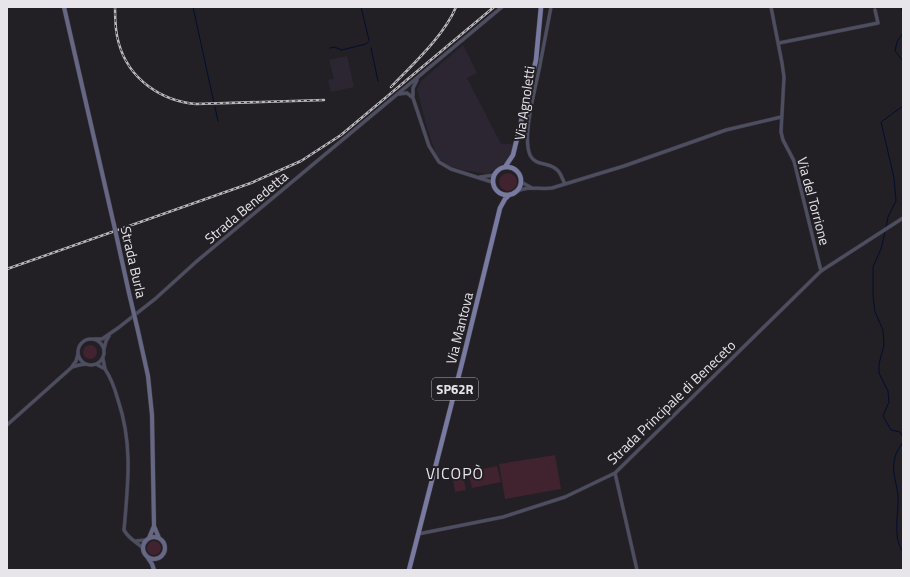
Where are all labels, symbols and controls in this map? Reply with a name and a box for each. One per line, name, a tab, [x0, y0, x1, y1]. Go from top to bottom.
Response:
street label: Via Agnoletti	[508, 65, 540, 141]
street label: Via del Torrione	[792, 155, 836, 247]
street label: Strada Benedetta	[200, 166, 292, 248]
street label: Strada Burla	[116, 224, 152, 300]
street label: Via Mantova	[440, 290, 478, 366]
street label: Strada Principale di Beneceto	[602, 335, 740, 469]
road number: SP62R	[432, 378, 478, 400]
district label: VICOPÒ	[426, 461, 484, 485]

